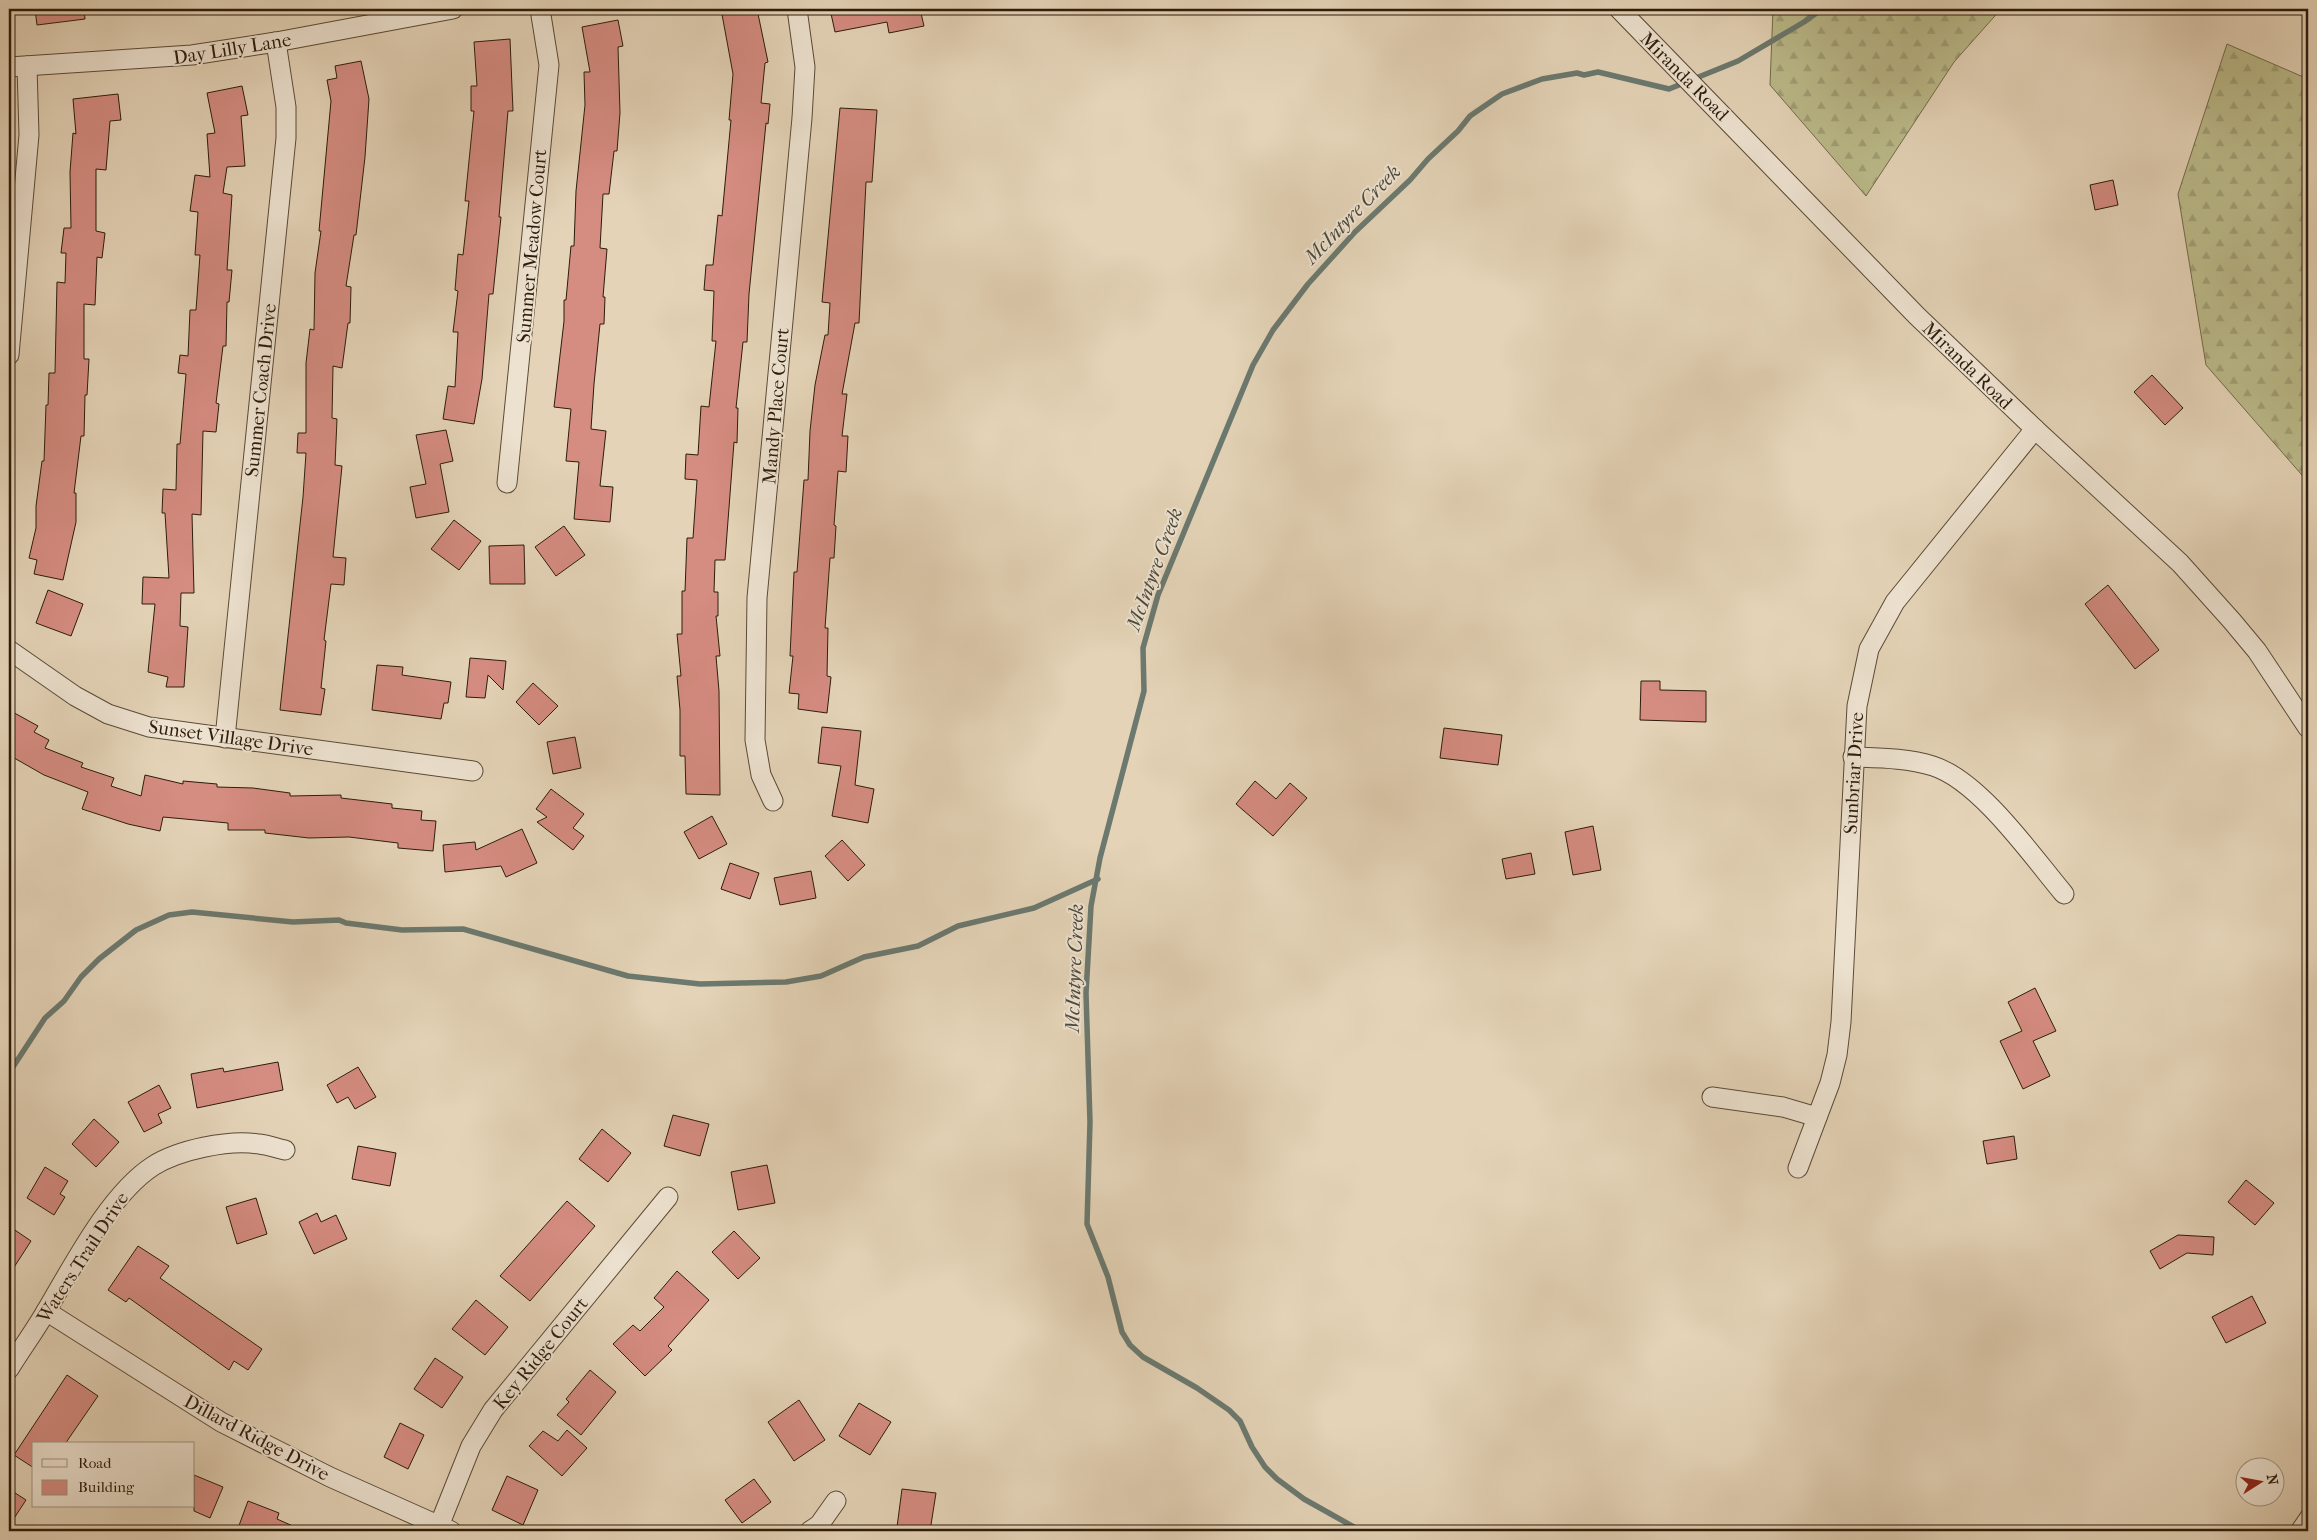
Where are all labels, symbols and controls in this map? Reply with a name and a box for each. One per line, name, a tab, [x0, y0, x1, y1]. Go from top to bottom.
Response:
street label: Miranda Road	[1635, 28, 1734, 126]
street label: Day Lilly Lane	[172, 29, 293, 69]
street label: Summer Meadow Court	[513, 148, 551, 344]
water label: McIntyre Creek	[1298, 160, 1405, 270]
street label: Summer Coach Drive	[241, 302, 281, 478]
street label: Miranda Road	[1918, 317, 2017, 414]
street label: Mandy Place Court	[758, 327, 794, 485]
water label: McIntyre Creek	[1121, 505, 1187, 635]
street label: Sunbriar Drive	[1840, 711, 1868, 835]
street label: Sunset Village Drive	[147, 716, 315, 760]
water label: McIntyre Creek	[1061, 903, 1088, 1035]
street label: Waters Trail Drive	[32, 1188, 133, 1328]
street label: Key Ridge Court	[489, 1293, 593, 1414]
street label: Dillard Ridge Drive	[180, 1390, 333, 1485]
legend	[32, 1442, 195, 1508]
text: Road	[78, 1454, 112, 1472]
north arrow	[2234, 1458, 2284, 1508]
text: N	[2263, 1473, 2282, 1487]
text: Building	[78, 1478, 135, 1496]

